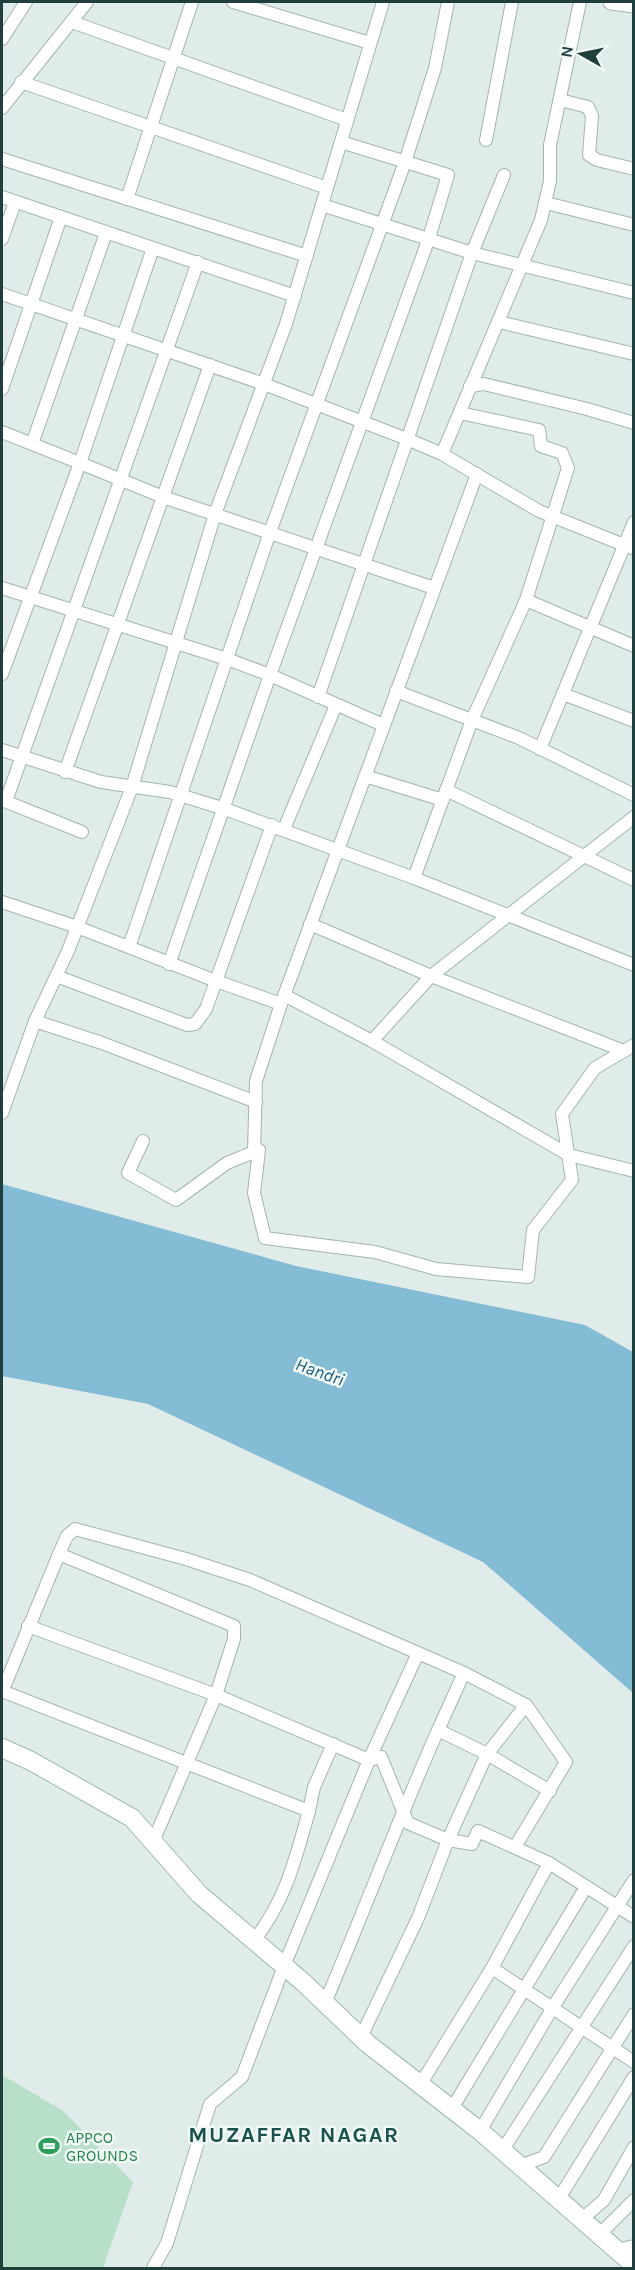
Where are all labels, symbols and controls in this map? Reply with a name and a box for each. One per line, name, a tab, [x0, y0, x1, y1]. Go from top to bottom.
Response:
north arrow	[551, 24, 611, 84]
text: N	[556, 45, 577, 59]
water label: Handri	[293, 1353, 348, 1391]
district label: MUZAFFAR NAGAR	[188, 2122, 400, 2148]
place label: APPCO GROUNDS	[66, 2128, 138, 2165]
sports icon: APPCO GROUNDS	[37, 2134, 61, 2158]

